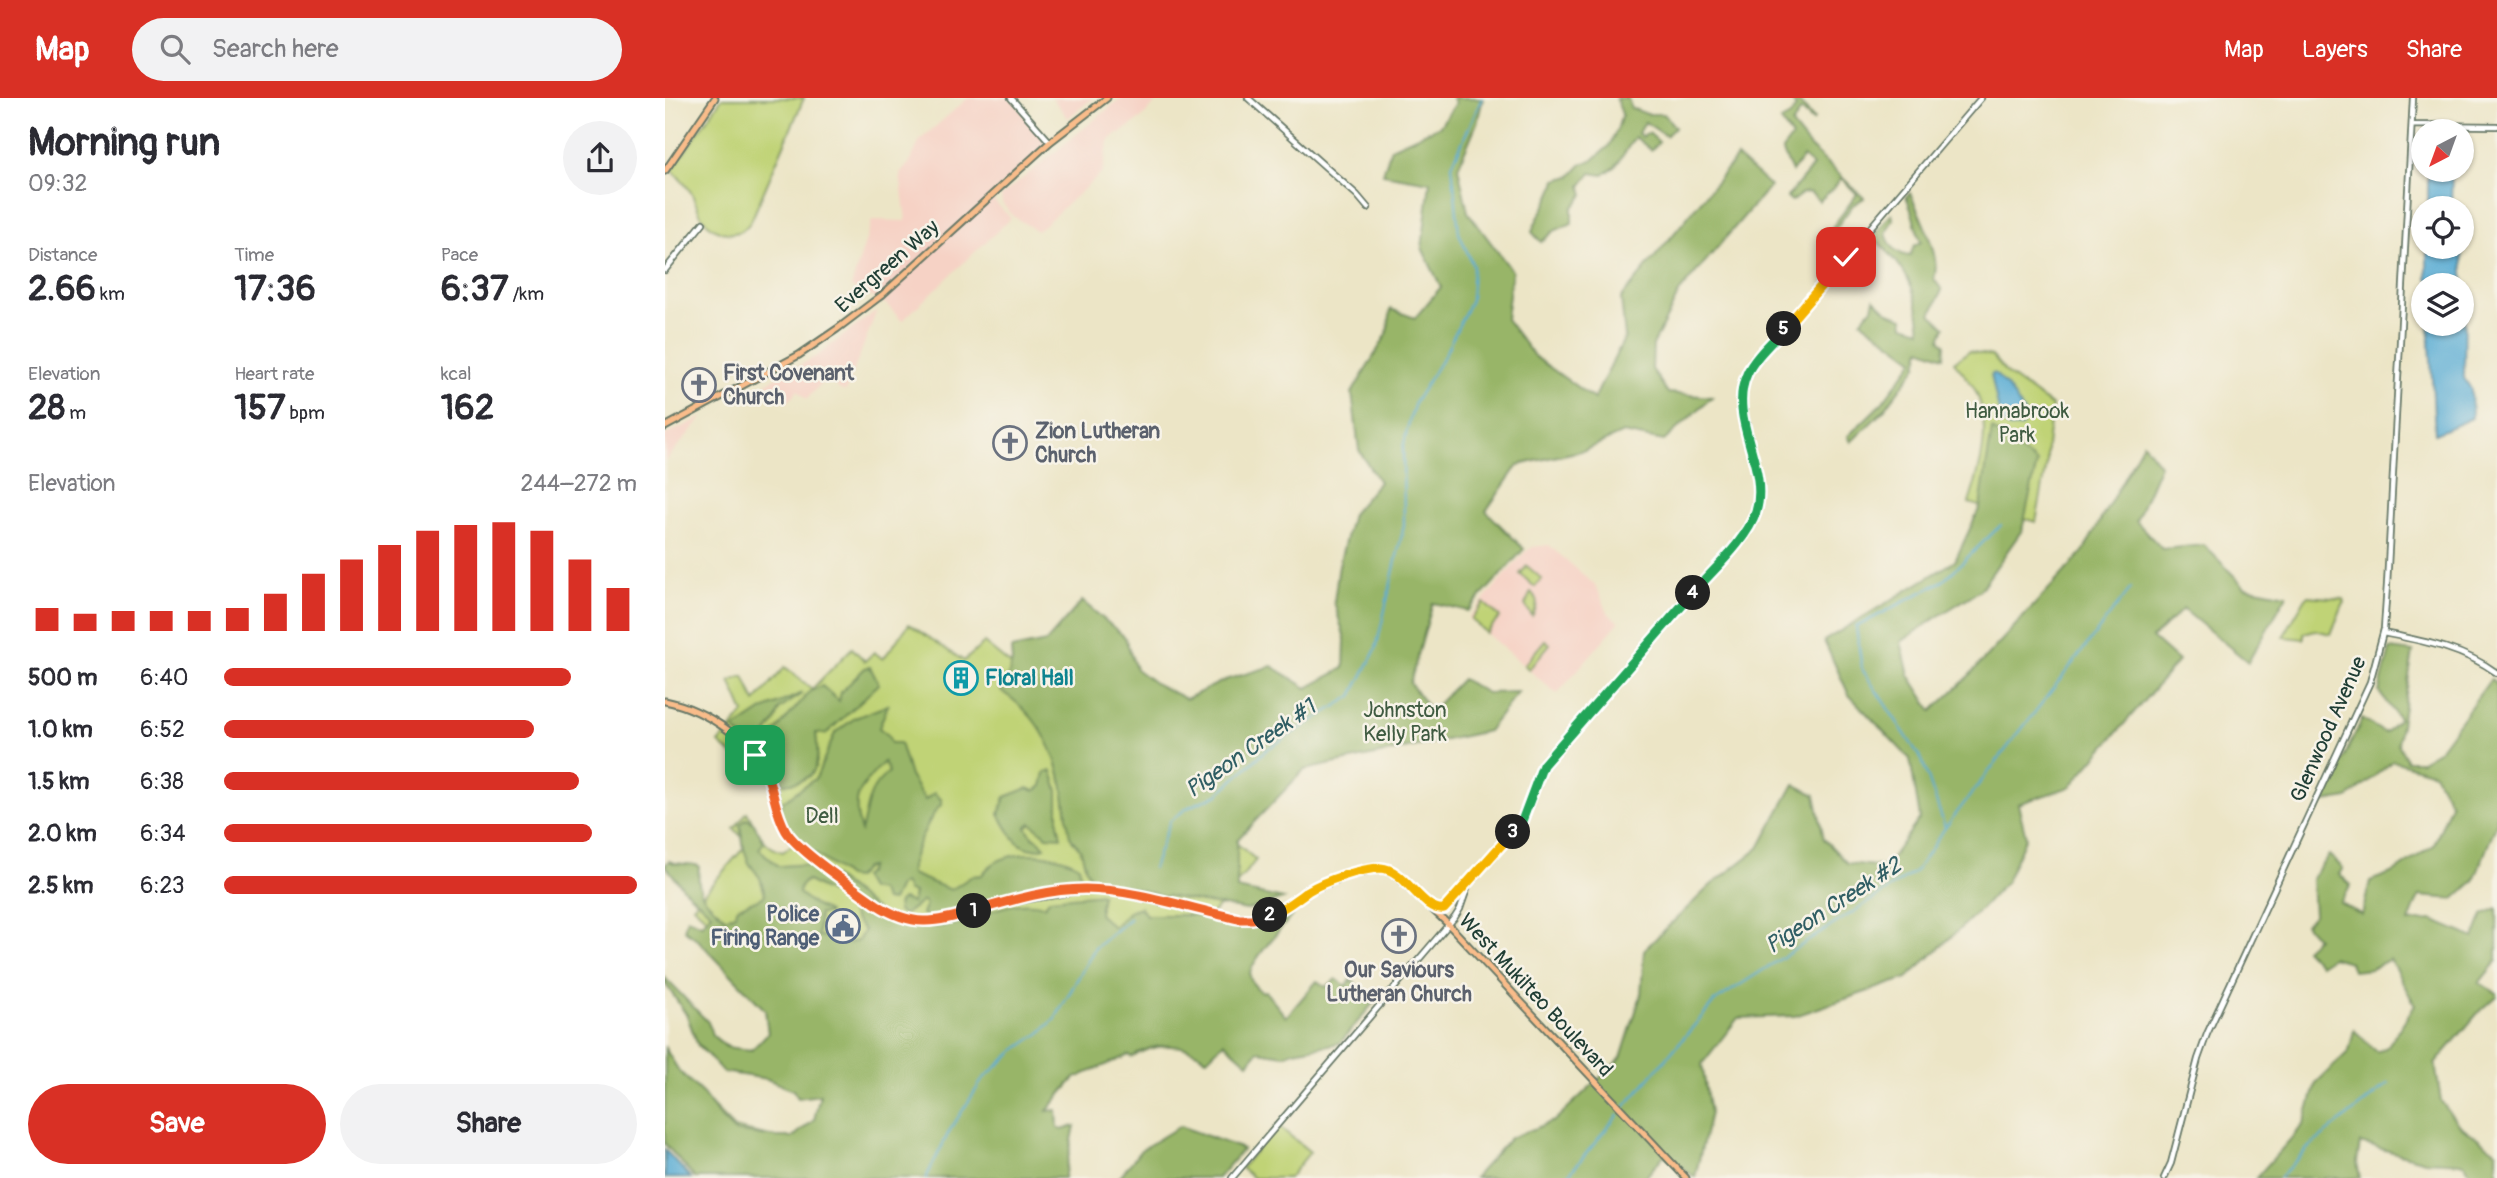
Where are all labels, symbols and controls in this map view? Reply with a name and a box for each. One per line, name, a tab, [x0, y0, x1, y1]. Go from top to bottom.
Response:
search box	[132, 18, 622, 81]
text: Map	[35, 29, 90, 70]
icon: search	[156, 30, 194, 68]
text: Search here	[212, 33, 339, 65]
text: Map	[2224, 35, 2264, 64]
text: Layers	[2302, 35, 2368, 64]
text: Share	[2406, 35, 2462, 64]
text: Morning run	[28, 119, 220, 167]
north arrow	[2411, 119, 2475, 182]
map controls	[2411, 119, 2474, 336]
button: share	[563, 121, 637, 195]
text: 09:32	[28, 169, 87, 198]
button: locate	[2411, 196, 2474, 259]
street label: Evergreen Way	[830, 214, 945, 319]
pin	[1816, 227, 1876, 287]
icon: check	[1827, 238, 1865, 276]
text: Distance	[28, 243, 97, 267]
text: Time	[234, 243, 274, 267]
text: Pace	[441, 243, 478, 267]
text: 2.66	[28, 267, 96, 311]
text: 17:36	[234, 267, 316, 311]
text: 6:37	[441, 267, 508, 311]
button: layers	[2411, 273, 2474, 336]
text: km	[96, 282, 125, 306]
text: /km	[508, 282, 544, 306]
pin: 5	[1767, 312, 1801, 346]
text: 5	[1778, 316, 1789, 340]
place label: First Covenant Church	[723, 360, 855, 411]
text: Elevation	[28, 362, 100, 386]
text: Heart rate	[234, 362, 314, 386]
text: kcal	[441, 362, 472, 386]
church icon: First Covenant Church	[680, 366, 718, 404]
text: 28	[28, 386, 65, 430]
text: 157	[234, 386, 286, 430]
text: 162	[441, 386, 494, 430]
park label: Hannabrook Park	[1965, 398, 2070, 449]
text: m	[65, 401, 86, 425]
text: bpm	[286, 401, 325, 425]
place label: Zion Lutheran Church	[1035, 418, 1160, 469]
church icon: Zion Lutheran Church	[991, 424, 1029, 462]
text: Elevation	[28, 469, 116, 498]
text: 244–272 m	[521, 469, 637, 498]
pin: 4	[1675, 575, 1711, 610]
text: 4	[1687, 580, 1698, 604]
street label: Glenwood Avenue	[2284, 652, 2373, 806]
building icon: Floral Hall	[942, 659, 980, 697]
text: 500 m	[28, 663, 97, 692]
text: 6:40	[140, 663, 189, 692]
place label: Floral Hall	[985, 665, 1074, 692]
water label: Pigeon Creek #1	[1180, 692, 1323, 804]
park label: Johnston Kelly Park	[1363, 697, 1447, 748]
text: 1.0 km	[28, 715, 93, 744]
text: 6:52	[140, 715, 185, 744]
pin	[725, 725, 785, 785]
icon: arrive	[736, 736, 774, 774]
text: 1.5 km	[28, 767, 90, 796]
text: 6:38	[140, 767, 184, 796]
park label: Dell	[805, 803, 839, 830]
pin: 3	[1495, 814, 1531, 850]
text: 2.0 km	[28, 819, 97, 848]
text: 6:34	[140, 819, 186, 848]
text: 3	[1507, 819, 1518, 843]
water label: Pigeon Creek #2	[1760, 850, 1908, 960]
text: 2.5 km	[28, 871, 93, 900]
text: 6:23	[140, 871, 185, 900]
pin: 1	[957, 894, 991, 928]
text: 1	[970, 898, 977, 922]
pin: 2	[1253, 898, 1287, 932]
place label: Police Firing Range	[710, 901, 820, 952]
text: 2	[1264, 902, 1275, 926]
public building icon: Police Firing Range	[824, 907, 862, 945]
street label: West Mukilteo Boulevard	[1453, 908, 1619, 1083]
church icon: Our Saviours Lutheran Church	[1380, 917, 1418, 955]
place label: Our Saviours Lutheran Church	[1326, 957, 1472, 1008]
button: Save	[28, 1084, 326, 1164]
button: Share	[340, 1084, 637, 1164]

